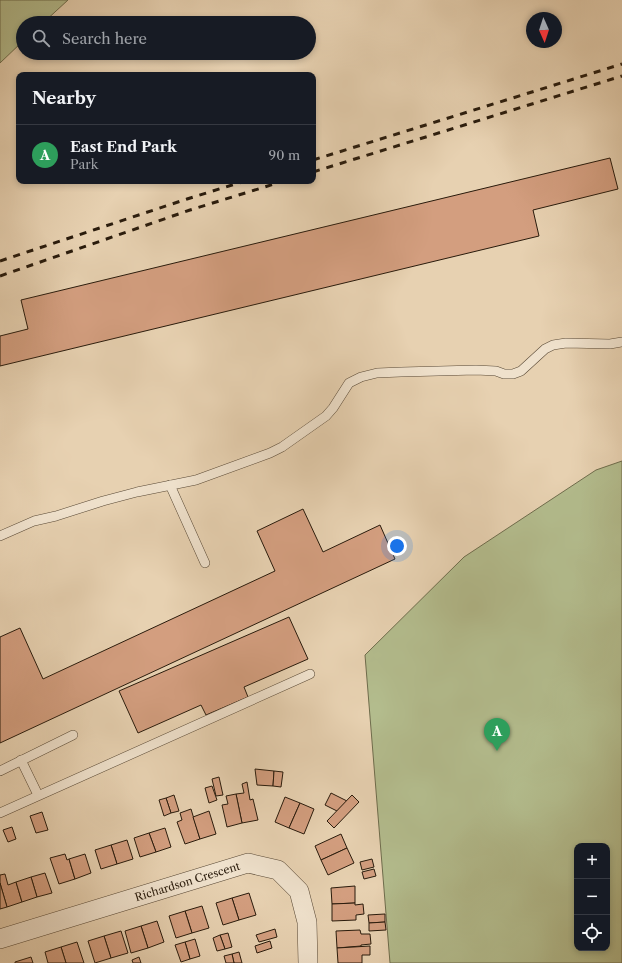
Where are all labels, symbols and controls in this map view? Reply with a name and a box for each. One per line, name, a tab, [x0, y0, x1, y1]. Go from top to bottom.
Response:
north arrow	[526, 12, 562, 48]
search box	[16, 16, 316, 60]
icon: search	[30, 27, 52, 49]
text: Search here	[62, 29, 147, 48]
text: Nearby	[32, 88, 96, 108]
text: East End Park	[70, 137, 177, 156]
text: A	[40, 147, 50, 163]
text: 90 m	[269, 147, 300, 163]
text: Park	[70, 156, 98, 172]
your location	[387, 536, 407, 556]
pin: A	[484, 718, 510, 751]
map controls	[574, 843, 610, 951]
button: +	[574, 843, 610, 879]
street label: Richardson Crescent	[133, 859, 242, 904]
button: −	[574, 879, 610, 915]
button: locate	[574, 915, 610, 951]

